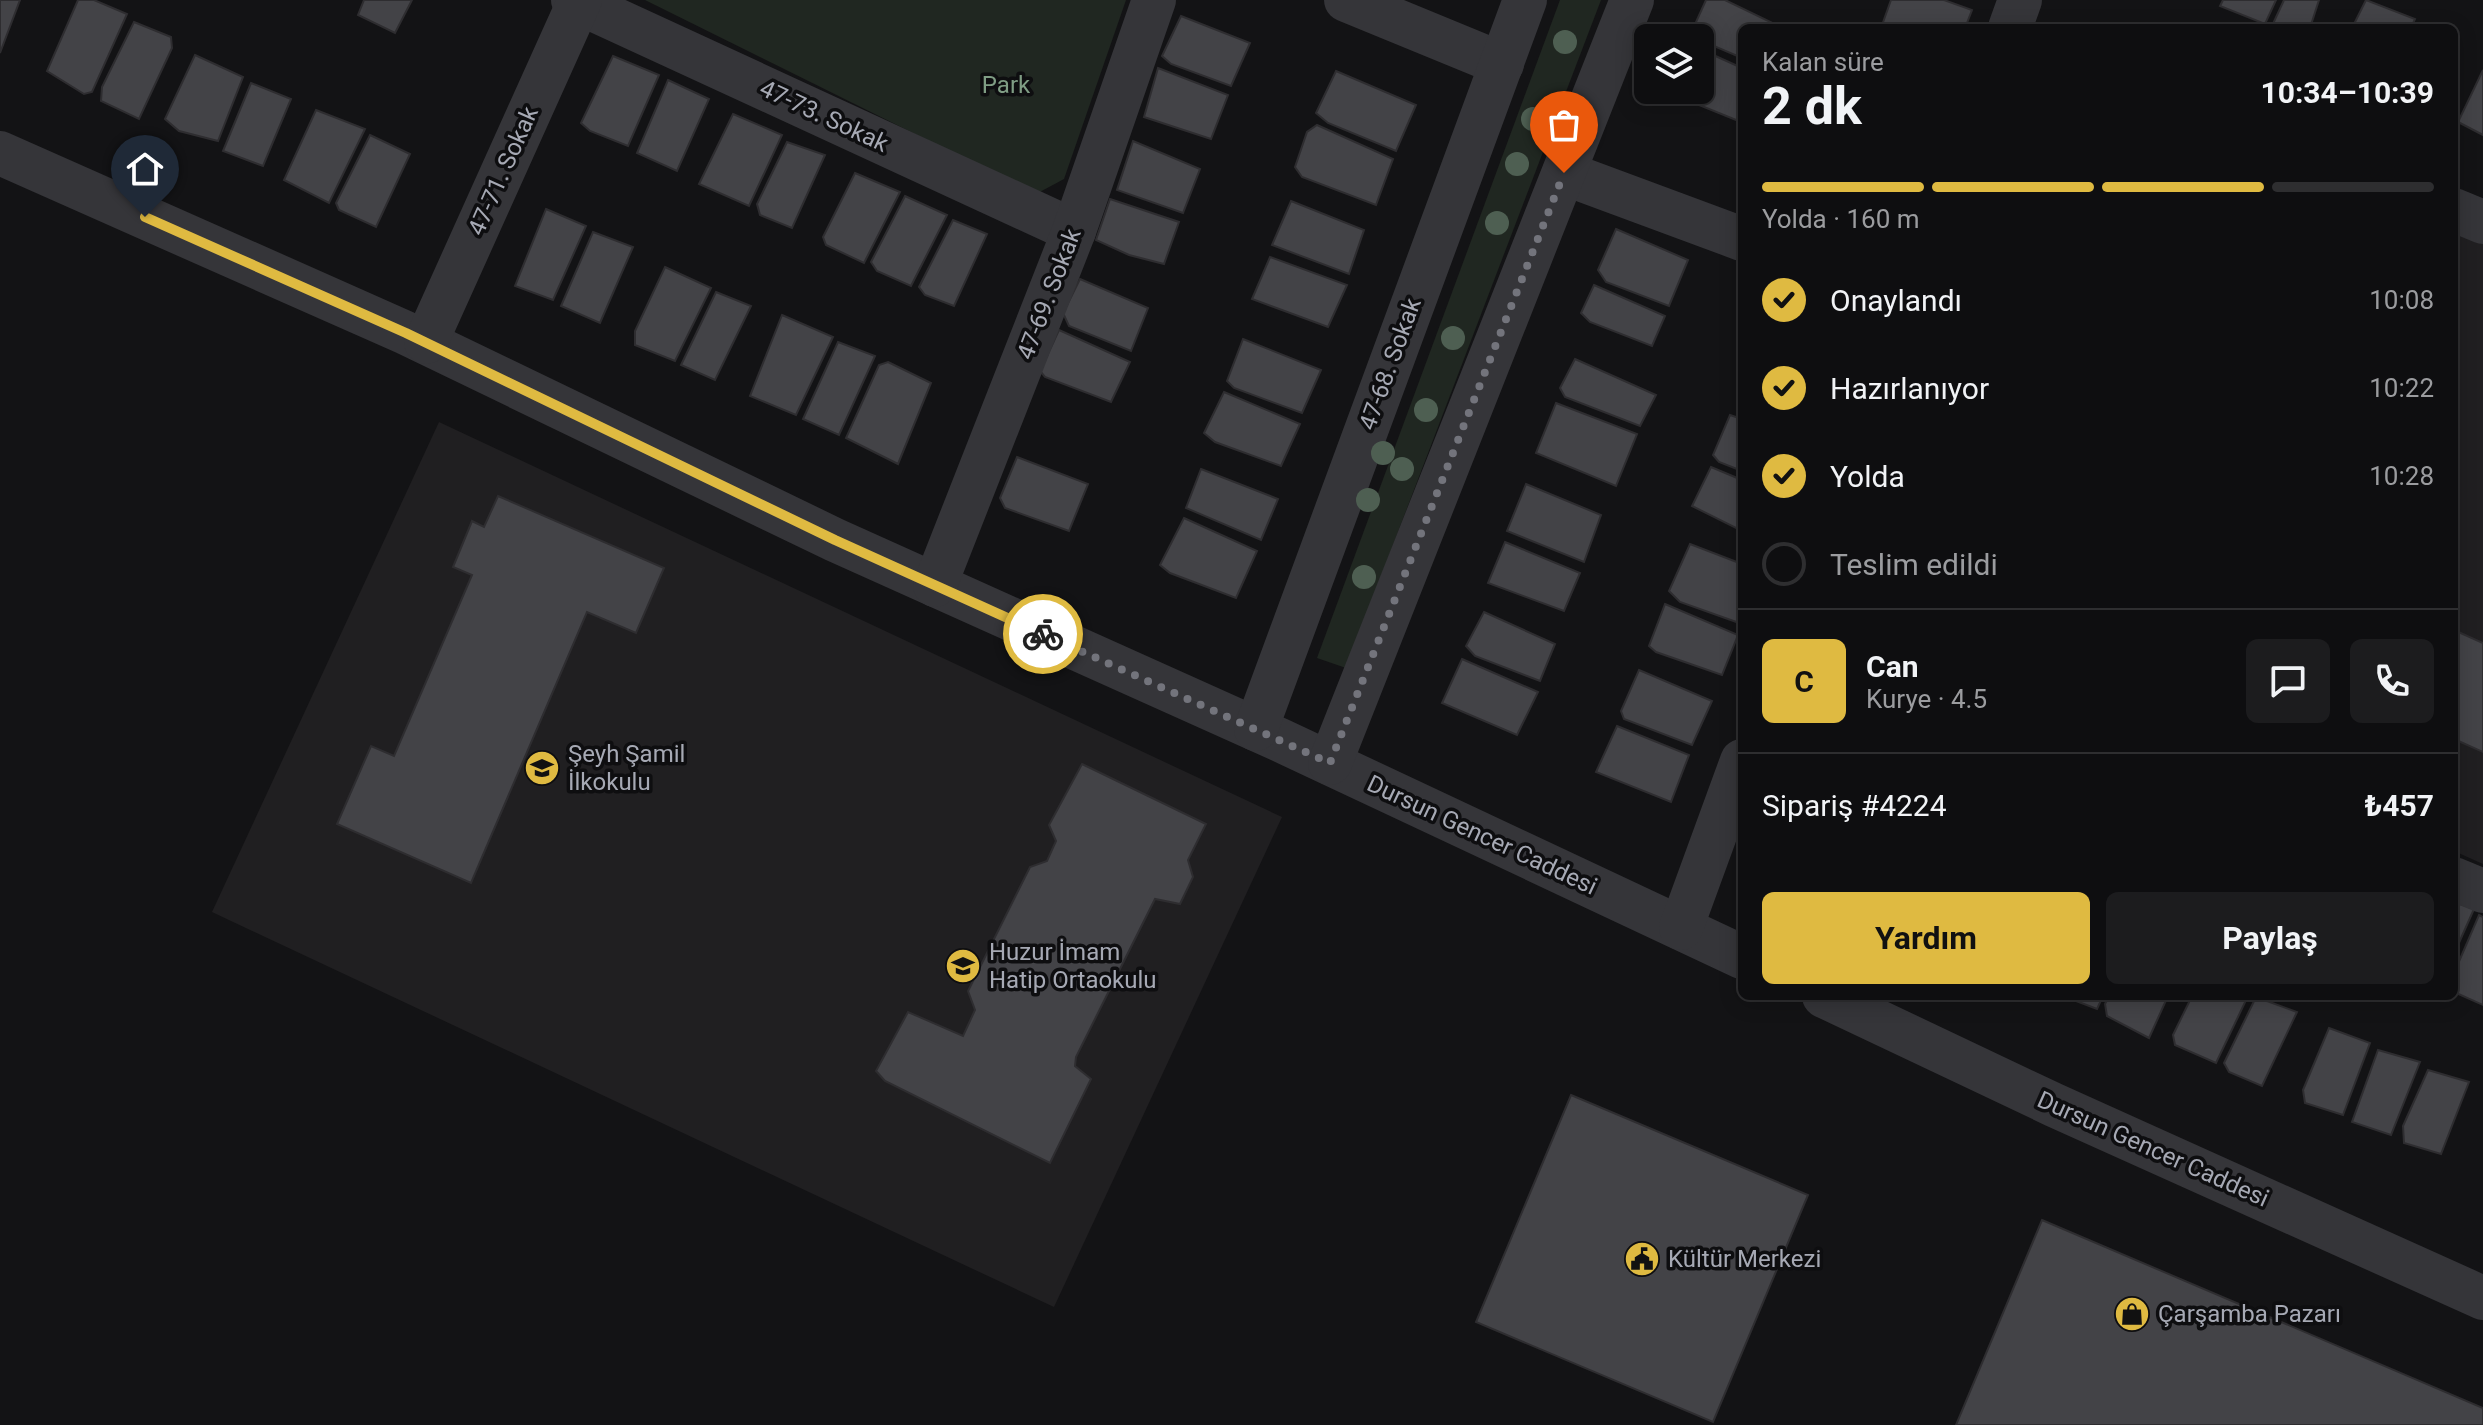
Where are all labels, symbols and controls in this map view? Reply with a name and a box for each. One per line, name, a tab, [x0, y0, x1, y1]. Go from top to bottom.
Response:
map controls	[1634, 24, 1714, 104]
button: layers	[1634, 24, 1714, 104]
text: Kalan süre	[1762, 47, 1884, 77]
park label: Park	[982, 71, 1031, 99]
street label: 47-73. Sokak	[755, 74, 893, 158]
text: 10:34–10:39	[2260, 75, 2434, 110]
text: 2 dk	[1762, 76, 1862, 137]
pin	[1530, 91, 1598, 173]
street label: 47-71. Sokak	[462, 101, 544, 240]
icon: bag	[1542, 103, 1586, 147]
pin	[111, 135, 179, 217]
icon: home	[123, 147, 167, 191]
text: Yolda · 160 m	[1762, 204, 1920, 234]
street label: 47-69. Sokak	[1011, 224, 1087, 364]
icon: check	[1762, 278, 1806, 322]
text: Onaylandı	[1830, 283, 1962, 318]
text: 10:08	[2369, 285, 2434, 315]
street label: 47-68. Sokak	[1353, 293, 1427, 434]
icon: check	[1762, 366, 1806, 410]
text: Hazırlanıyor	[1830, 371, 1989, 406]
text: 10:22	[2369, 373, 2434, 403]
icon: check	[1762, 454, 1806, 498]
text: Yolda	[1830, 459, 1905, 494]
text: 10:28	[2369, 461, 2434, 491]
text: Teslim edildi	[1830, 547, 1998, 582]
courier	[1003, 594, 1083, 674]
icon: bike	[1021, 612, 1065, 656]
button: chat	[2246, 639, 2330, 723]
button: phone	[2350, 639, 2434, 723]
text: Can	[1866, 649, 1919, 684]
text: C	[1794, 664, 1814, 699]
text: Kurye · 4.5	[1866, 684, 1987, 714]
place label: Şeyh Şamil İlkokulu	[568, 740, 685, 796]
school or university icon: Şeyh Şamil İlkokulu	[523, 749, 561, 787]
street label: Dursun Gencer Caddesi	[1363, 769, 1601, 901]
text: Sipariş #4224	[1762, 788, 1947, 823]
text: ₺457	[2365, 788, 2434, 823]
button: Yardım	[1762, 892, 2090, 984]
button: Paylaş	[2106, 892, 2434, 984]
place label: Huzur İmam Hatip Ortaokulu	[989, 938, 1157, 994]
school or university icon: Huzur İmam Hatip Ortaokulu	[944, 947, 982, 985]
street label: Dursun Gencer Caddesi	[2033, 1085, 2273, 1213]
public building icon: Kültür Merkezi	[1623, 1240, 1661, 1278]
place label: Kültür Merkezi	[1668, 1245, 1821, 1273]
shop icon: Çarşamba Pazarı	[2113, 1295, 2151, 1333]
place label: Çarşamba Pazarı	[2158, 1300, 2341, 1328]

